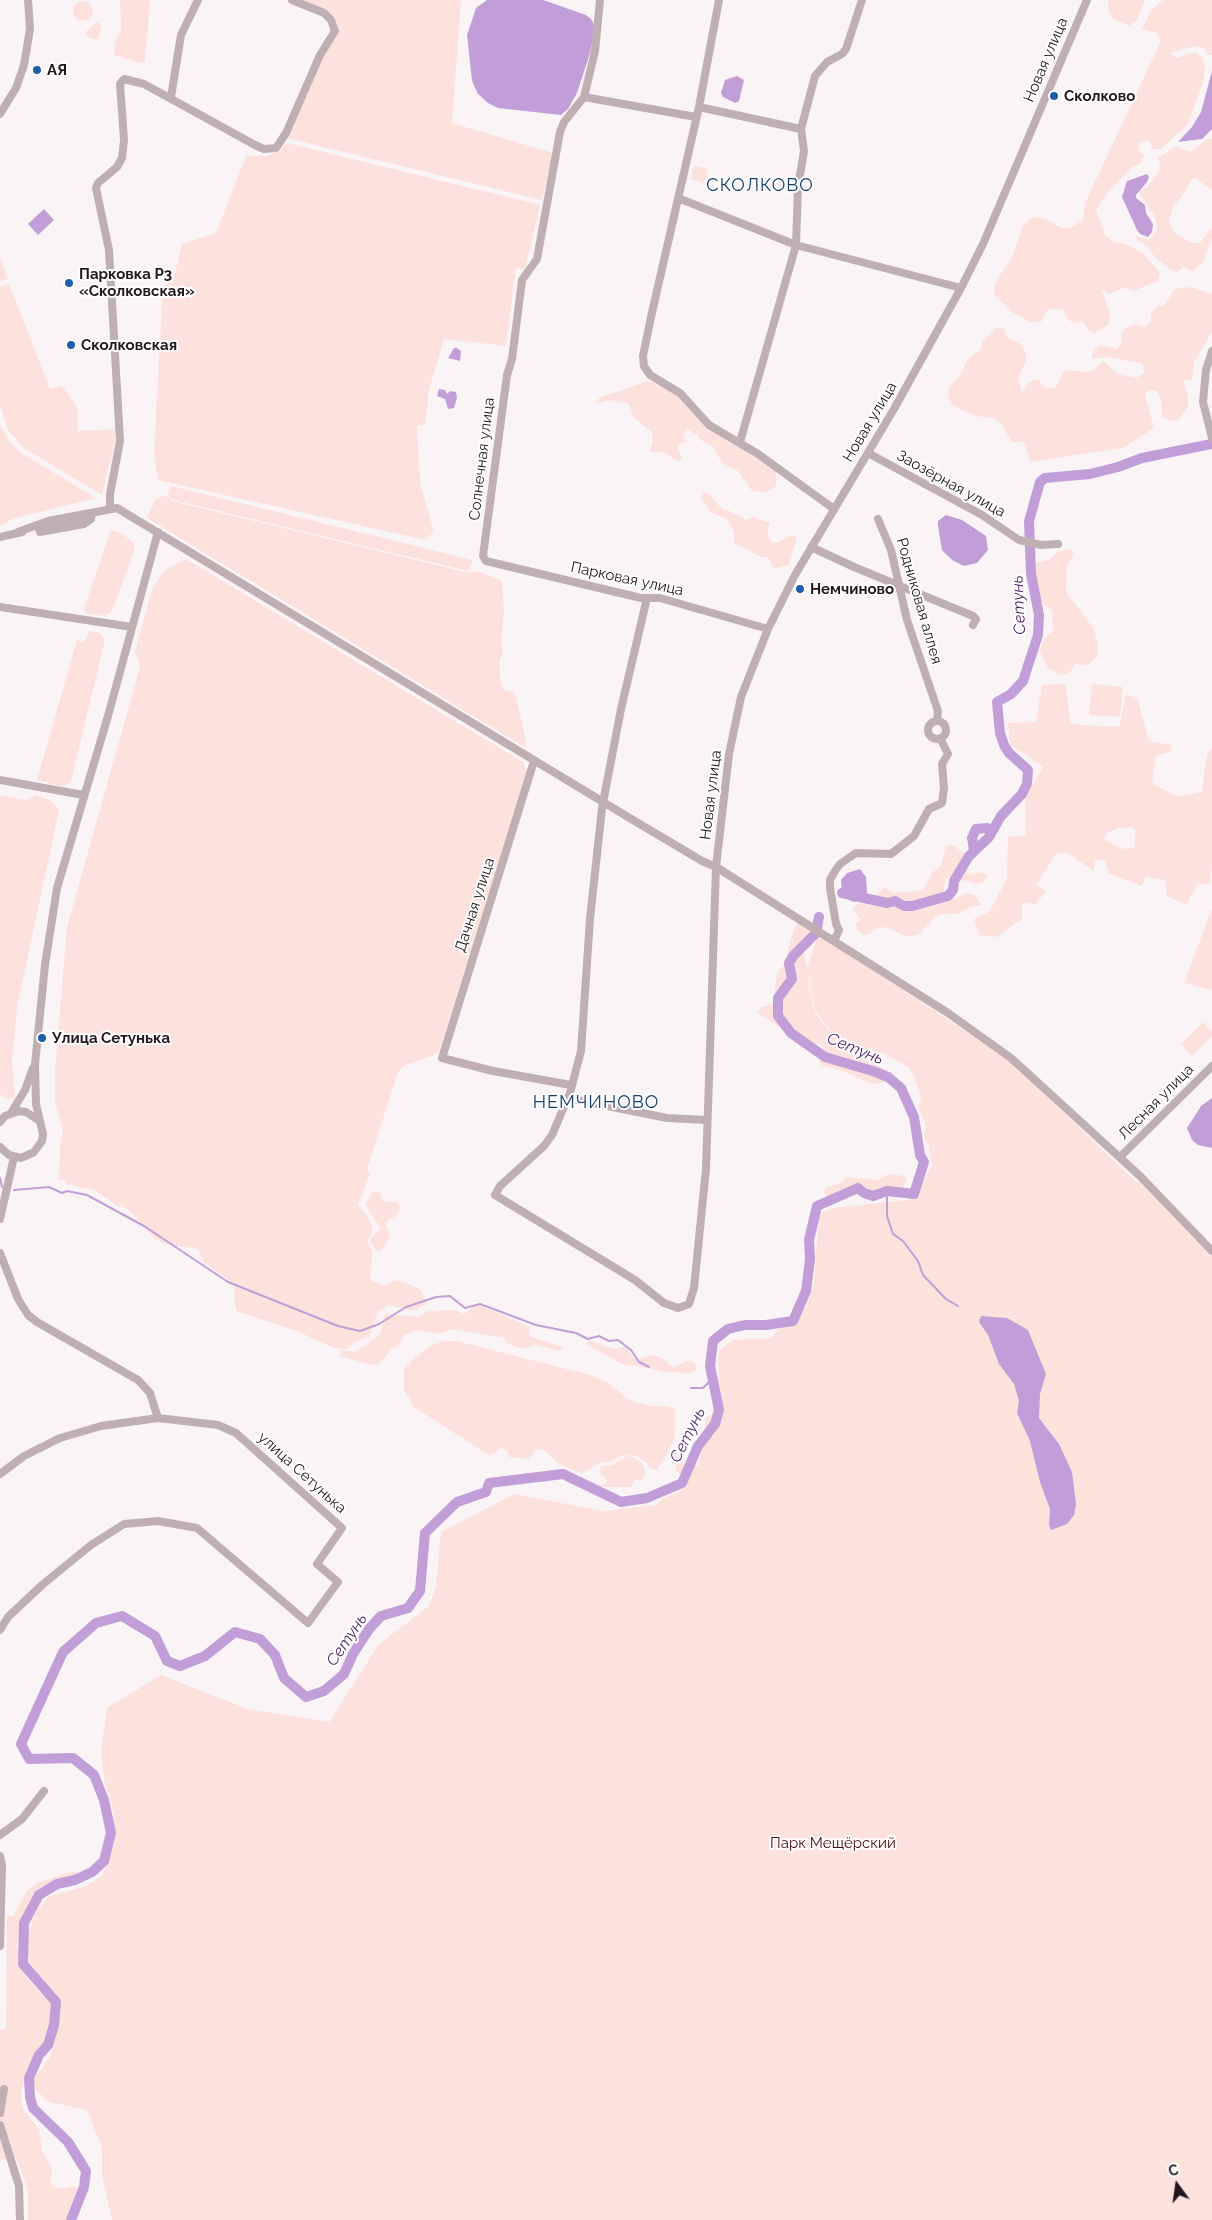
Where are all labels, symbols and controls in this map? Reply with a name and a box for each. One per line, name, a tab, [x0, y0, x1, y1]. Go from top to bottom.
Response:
street label: Новая улица	[1020, 15, 1072, 105]
place label: АЯ	[47, 61, 67, 79]
marker: АЯ	[31, 64, 43, 76]
place label: Сколково	[1064, 87, 1135, 105]
marker: Сколково	[1048, 90, 1060, 102]
district label: СКОЛКОВО	[705, 175, 815, 197]
place label: Парковка P3 «Сколковская»	[79, 265, 195, 300]
marker: Парковка P3 «Сколковская»	[63, 277, 75, 289]
place label: Сколковская	[81, 336, 177, 354]
marker: Сколковская	[65, 339, 77, 351]
street label: Новая улица	[839, 379, 901, 465]
street label: Солнечная улица	[466, 396, 498, 522]
street label: Заозёрная улица	[894, 447, 1008, 521]
street label: Родниковая аллея	[892, 536, 946, 666]
street label: Парковая улица	[569, 558, 685, 600]
water label: Сетунь	[1008, 575, 1030, 635]
place label: Немчиново	[810, 580, 894, 598]
marker: Немчиново	[794, 583, 806, 595]
street label: Новая улица	[697, 749, 725, 841]
street label: Дачная улица	[451, 856, 499, 954]
place label: Улица Сетунька	[52, 1029, 170, 1047]
water label: Сетунь	[824, 1029, 886, 1069]
marker: Улица Сетунька	[36, 1032, 48, 1044]
street label: Лесная улица	[1115, 1061, 1197, 1143]
district label: НЕМЧИНОВО	[532, 1092, 660, 1114]
water label: Сетунь	[666, 1404, 710, 1466]
street label: улица Сетунька	[254, 1429, 350, 1517]
water label: Сетунь	[322, 1610, 372, 1670]
park label: Парк Мещёрский	[770, 1834, 896, 1852]
north arrow	[1152, 2160, 1202, 2210]
text: С	[1167, 2162, 1180, 2179]

